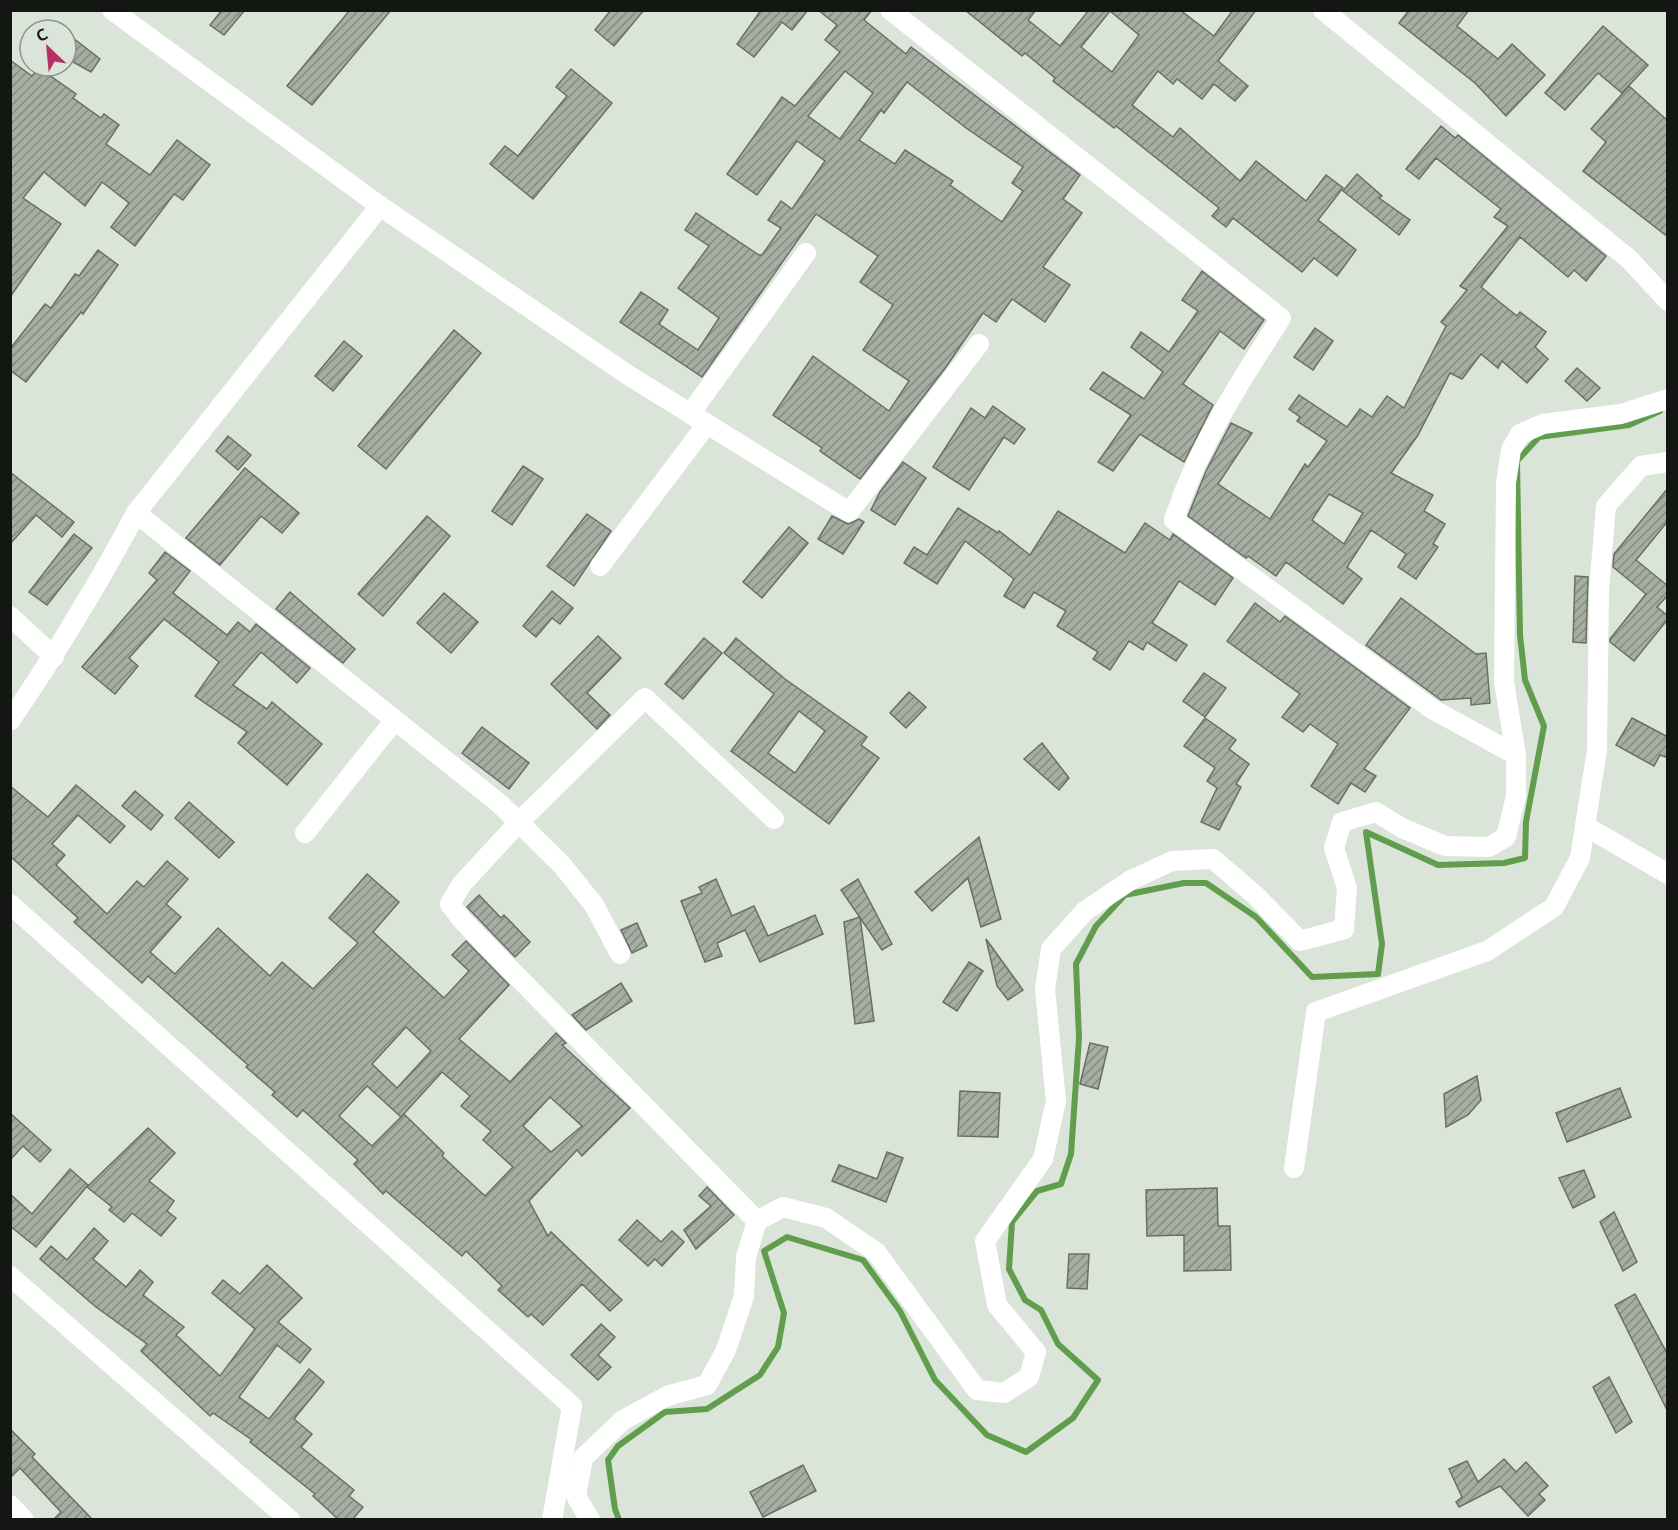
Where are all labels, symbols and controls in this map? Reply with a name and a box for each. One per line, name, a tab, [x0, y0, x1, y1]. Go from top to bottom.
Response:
north arrow	[18, 18, 78, 78]
text: С	[33, 24, 50, 45]

